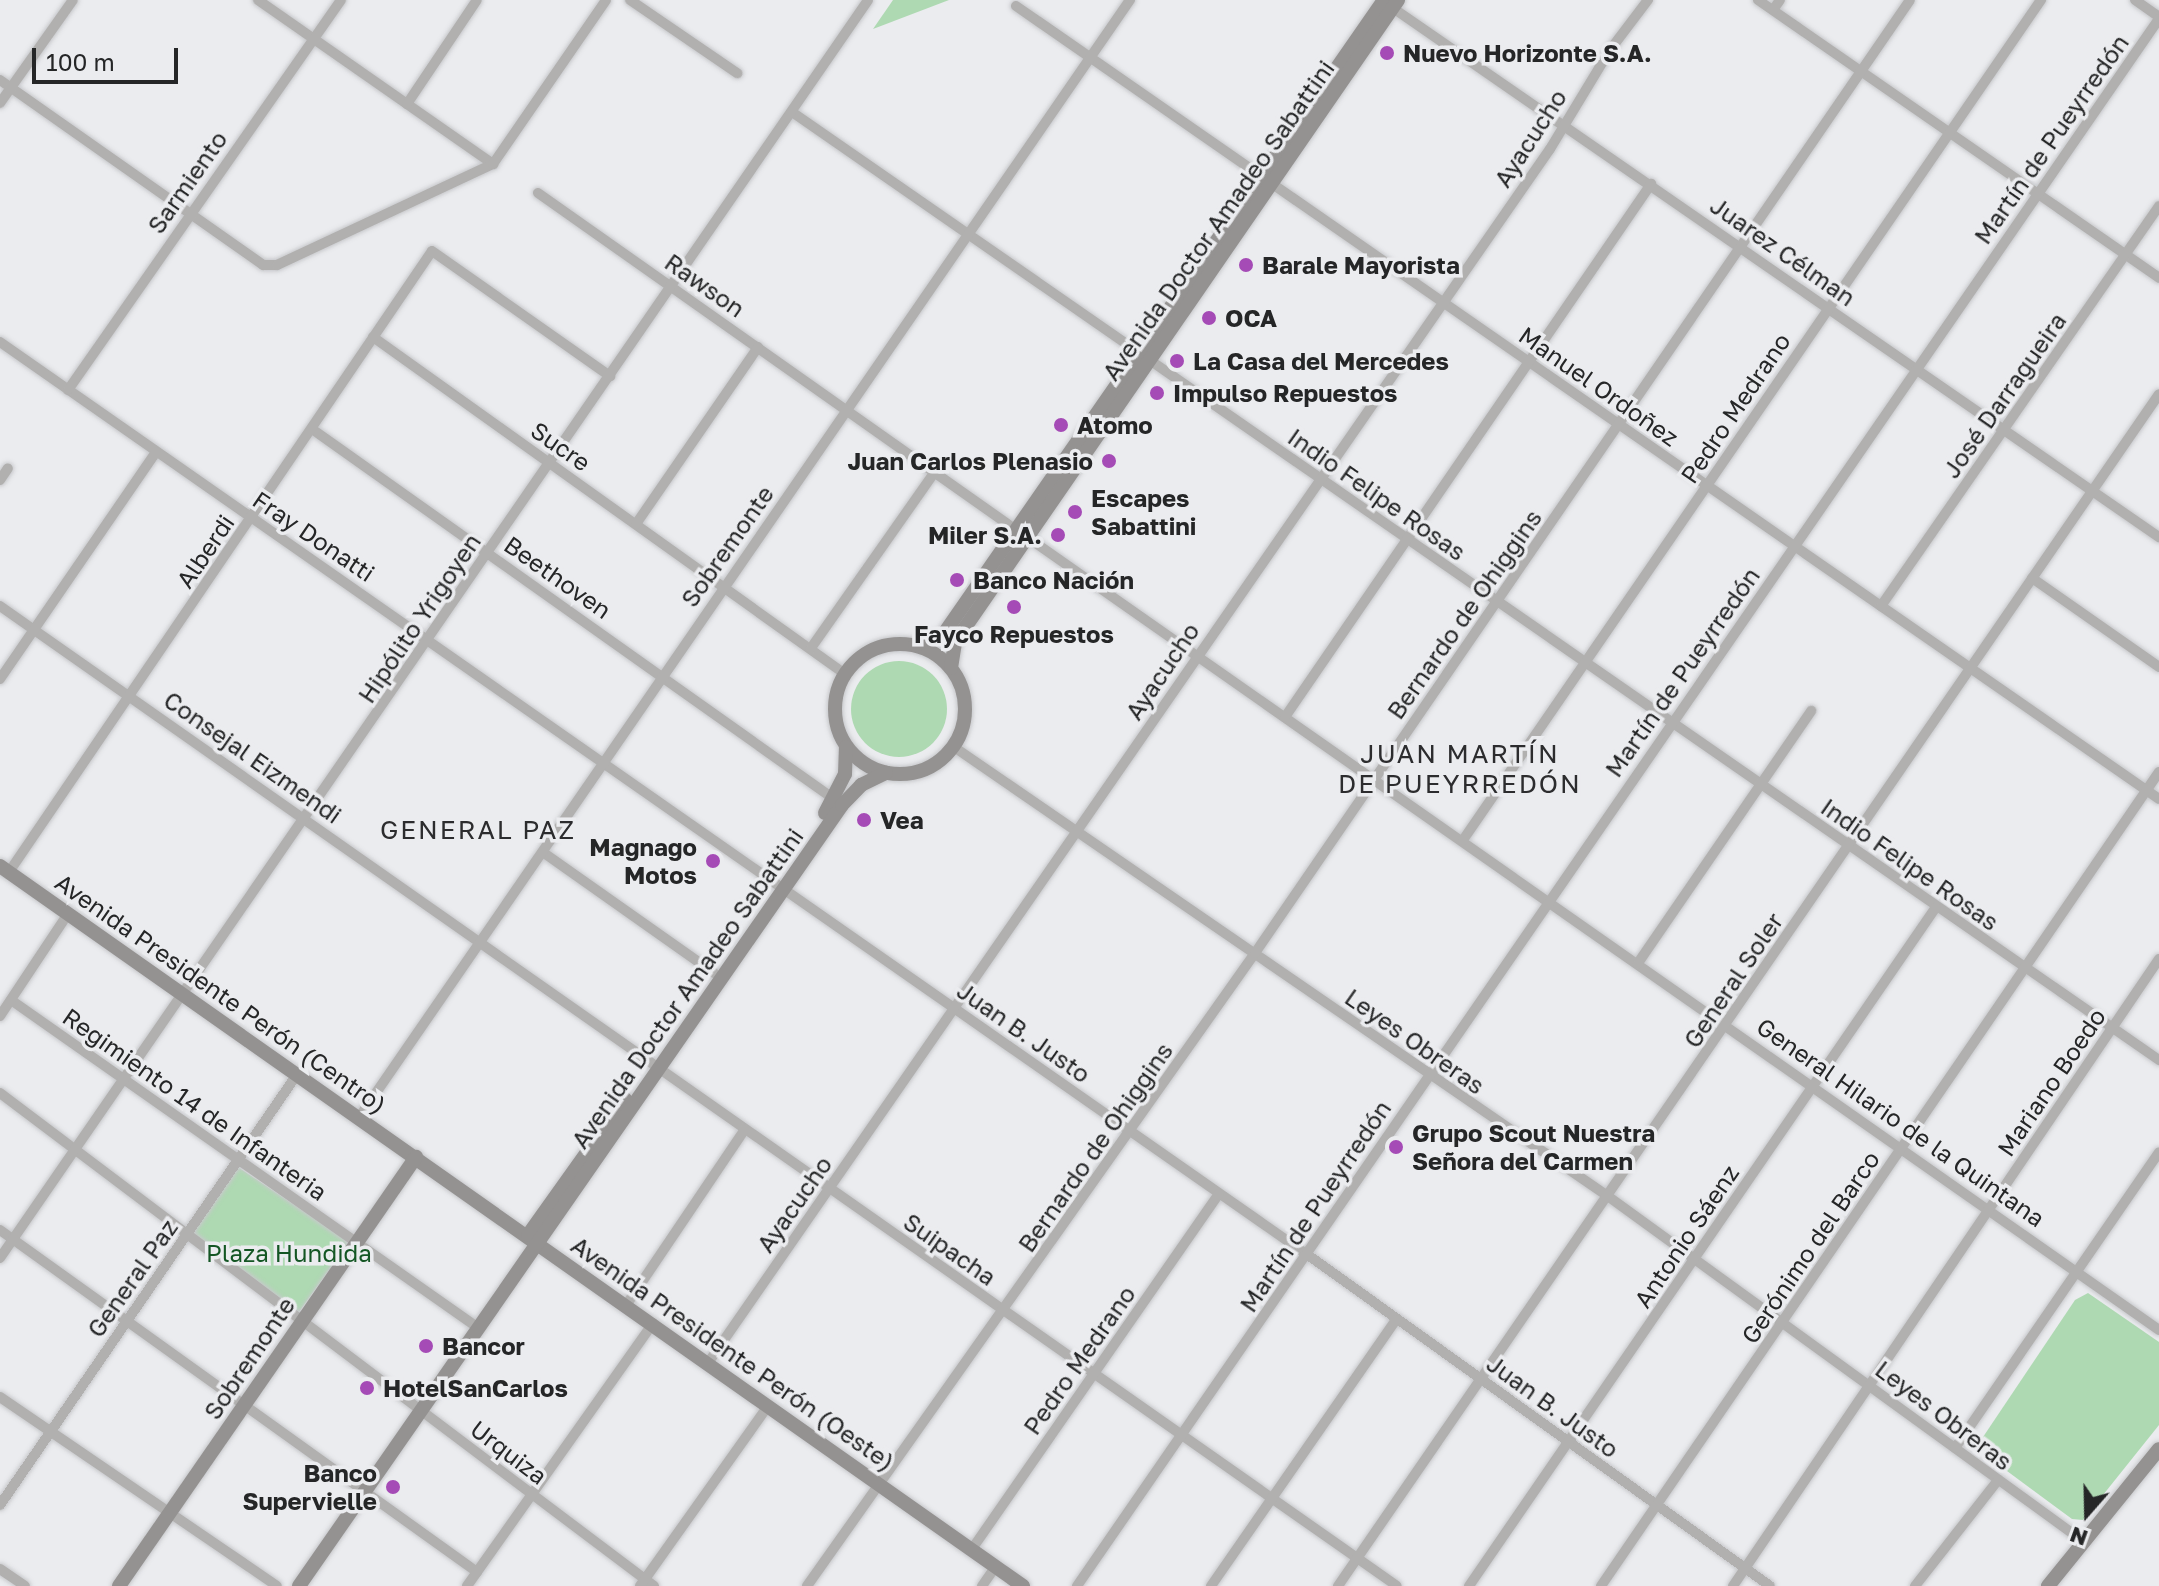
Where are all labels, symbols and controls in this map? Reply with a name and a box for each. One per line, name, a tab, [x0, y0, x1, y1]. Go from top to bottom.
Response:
street label: Martín de Pueyrredón	[1968, 29, 2134, 249]
scale bar	[36, 32, 182, 82]
place label: Nuevo Horizonte S.A.	[1403, 39, 1652, 67]
marker: Nuevo Horizonte S.A.	[1378, 44, 1396, 62]
text: 100 m	[46, 47, 115, 76]
street label: Avenida Doctor Amadeo Sabattini	[1096, 54, 1340, 386]
street label: Ayacucho	[1488, 84, 1572, 192]
street label: Sarmiento	[141, 125, 233, 239]
street label: Juarez Célman	[1705, 190, 1861, 312]
street label: Rawson	[660, 247, 750, 323]
place label: Barale Mayorista	[1262, 251, 1460, 279]
marker: Barale Mayorista	[1237, 256, 1255, 274]
place label: OCA	[1225, 304, 1277, 332]
street label: José Darragueira	[1936, 307, 2072, 483]
marker: OCA	[1200, 309, 1218, 327]
street label: Manuel Ordoñez	[1514, 320, 1684, 452]
street label: Pedro Medrano	[1674, 327, 1796, 489]
place label: La Casa del Mercedes	[1193, 347, 1449, 375]
marker: La Casa del Mercedes	[1168, 352, 1186, 370]
place label: Impulso Repuestos	[1173, 379, 1397, 407]
marker: Impulso Repuestos	[1148, 384, 1166, 402]
place label: Atomo	[1077, 411, 1153, 439]
street label: Sucre	[526, 415, 596, 477]
marker: Atomo	[1052, 416, 1070, 434]
street label: Indio Felipe Rosas	[1283, 422, 1471, 566]
place label: Juan Carlos Plenasio	[848, 447, 1093, 475]
marker: Juan Carlos Plenasio	[1100, 452, 1118, 470]
street label: Sobremonte	[675, 480, 779, 612]
place label: Escapes Sabattini	[1091, 484, 1196, 540]
street label: Fray Donatti	[248, 485, 380, 587]
marker: Escapes Sabattini	[1066, 503, 1084, 521]
street label: Bernardo de Ohiggins	[1381, 504, 1547, 724]
street label: Alberdi	[170, 509, 240, 593]
place label: Miler S.A.	[928, 521, 1042, 549]
marker: Miler S.A.	[1049, 526, 1067, 544]
street label: Hipólito Yrigoyen	[352, 528, 486, 708]
street label: Beethoven	[499, 530, 617, 624]
street label: Martín de Pueyrredón	[1599, 562, 1765, 782]
place label: Banco Nación	[973, 566, 1134, 594]
marker: Banco Nación	[948, 571, 966, 589]
marker: Fayco Repuestos	[1005, 598, 1023, 616]
street label: Ayacucho	[1119, 617, 1205, 725]
place label: Fayco Repuestos	[914, 620, 1114, 648]
street label: Consejal Eizmendi	[159, 685, 347, 829]
district label: JUAN MARTÍN DE PUEYRREDÓN	[1338, 738, 1582, 800]
street label: Indio Felipe Rosas	[1816, 792, 2004, 936]
place label: Vea	[880, 806, 924, 834]
marker: Vea	[855, 811, 873, 829]
district label: GENERAL PAZ	[380, 814, 576, 846]
street label: Avenida Doctor Amadeo Sabattini	[565, 822, 809, 1154]
place label: Magnago Motos	[589, 833, 697, 889]
marker: Magnago Motos	[704, 852, 722, 870]
street label: Avenida Presidente Perón (Centro)	[50, 867, 392, 1119]
street label: General Soler	[1677, 907, 1789, 1053]
street label: Juan B. Justo	[952, 976, 1096, 1088]
street label: Leyes Obreras	[1340, 982, 1490, 1100]
street label: Regimiento 14 de Infanteria	[57, 1002, 333, 1206]
street label: Mariano Boedo	[1991, 1003, 2111, 1161]
street label: General Hilario de la Quintana	[1752, 1011, 2050, 1233]
street label: Bernardo de Ohiggins	[1012, 1037, 1178, 1257]
street label: Martín de Pueyrredón	[1233, 1095, 1397, 1317]
place label: Grupo Scout Nuestra Señora del Carmen	[1412, 1119, 1655, 1175]
marker: Grupo Scout Nuestra Señora del Carmen	[1387, 1138, 1405, 1156]
street label: Gerónimo del Barco	[1735, 1145, 1885, 1349]
street label: Ayacucho	[750, 1150, 838, 1258]
street label: Antonio Sáenz	[1628, 1159, 1744, 1313]
street label: Suipacha	[898, 1207, 1002, 1291]
street label: General Paz	[81, 1214, 183, 1342]
street label: Avenida Presidente Perón (Oeste)	[566, 1230, 900, 1476]
park label: Plaza Hundida	[206, 1239, 372, 1267]
street label: Pedro Medrano	[1017, 1280, 1141, 1440]
street label: Sobremonte	[198, 1291, 300, 1425]
place label: Bancor	[442, 1332, 525, 1360]
marker: Bancor	[417, 1337, 435, 1355]
street label: Juan B. Justo	[1482, 1349, 1624, 1463]
street label: Leyes Obreras	[1870, 1354, 2018, 1476]
place label: HotelSanCarlos	[383, 1374, 568, 1402]
marker: HotelSanCarlos	[358, 1379, 376, 1397]
street label: Urquiza	[465, 1414, 553, 1490]
place label: Banco Supervielle	[243, 1459, 377, 1515]
north arrow	[2047, 1474, 2127, 1554]
marker: Banco Supervielle	[384, 1478, 402, 1496]
text: N	[2066, 1521, 2091, 1553]

